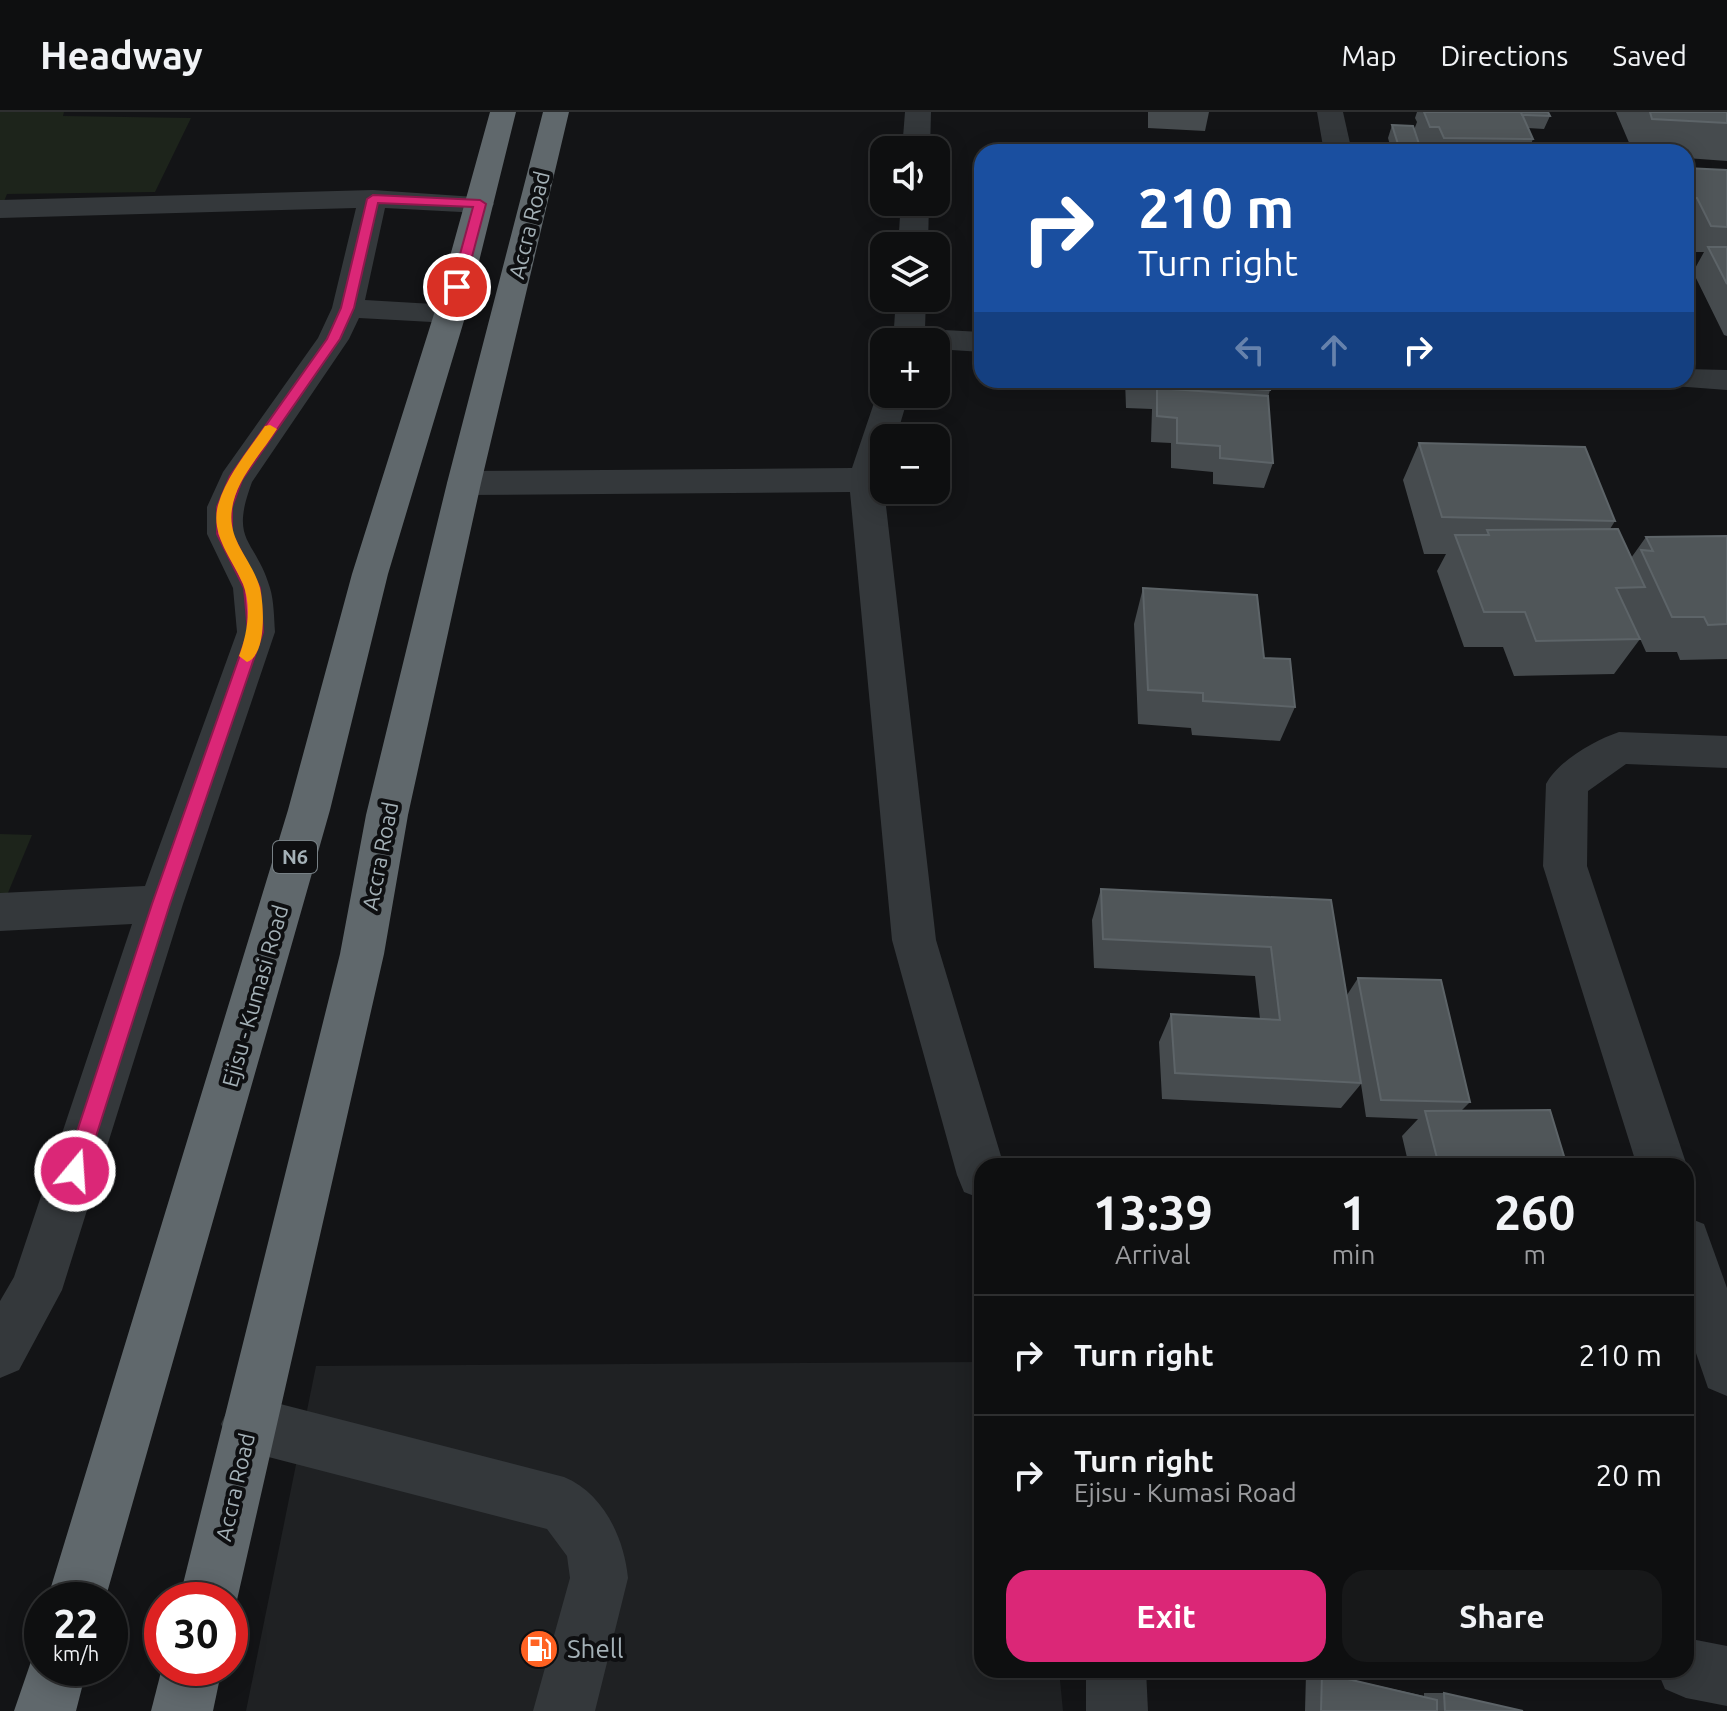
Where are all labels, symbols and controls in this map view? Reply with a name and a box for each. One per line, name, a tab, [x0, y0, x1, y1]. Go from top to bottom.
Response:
text: Headway	[40, 34, 203, 76]
text: Map	[1341, 40, 1397, 71]
text: Directions	[1441, 40, 1568, 71]
text: Saved	[1612, 40, 1687, 71]
map controls	[870, 136, 950, 504]
button: sound	[870, 136, 950, 216]
street label: Accra Road	[503, 168, 554, 281]
icon: right	[1006, 176, 1110, 280]
text: 210 m	[1138, 176, 1294, 239]
button: layers	[870, 232, 950, 312]
text: Turn right	[1138, 242, 1298, 283]
pin	[423, 253, 491, 321]
icon: arrive	[435, 265, 479, 309]
button: +	[870, 328, 950, 408]
icon: left	[1228, 328, 1272, 372]
icon: ahead	[1312, 328, 1356, 372]
icon: right	[1396, 328, 1440, 372]
button: −	[870, 424, 950, 504]
street label: Accra Road	[357, 800, 402, 912]
road number: N6	[273, 841, 317, 873]
street label: Ejisu - Kumasi Road	[217, 902, 292, 1090]
position arrow	[33, 1129, 117, 1213]
text: 13:39	[1093, 1185, 1213, 1239]
text: 1	[1340, 1185, 1367, 1239]
text: 260	[1494, 1185, 1575, 1239]
text: Arrival	[1115, 1240, 1191, 1269]
text: min	[1332, 1240, 1375, 1269]
text: m	[1523, 1240, 1546, 1269]
icon: right	[1006, 1333, 1050, 1377]
text: Turn right	[1074, 1338, 1214, 1372]
text: 210 m	[1578, 1338, 1662, 1372]
street label: Accra Road	[210, 1430, 259, 1543]
text: Turn right	[1074, 1444, 1214, 1478]
icon: right	[1006, 1453, 1050, 1497]
text: 20 m	[1595, 1458, 1662, 1492]
text: Ejisu - Kumasi Road	[1074, 1478, 1297, 1507]
button: Exit	[1006, 1570, 1326, 1662]
button: Share	[1342, 1570, 1662, 1662]
speed limit sign: 30	[144, 1582, 248, 1686]
text: 22	[53, 1601, 99, 1646]
fuel station icon: Shell	[518, 1628, 560, 1670]
place label: Shell	[567, 1634, 624, 1663]
text: km/h	[53, 1642, 99, 1665]

